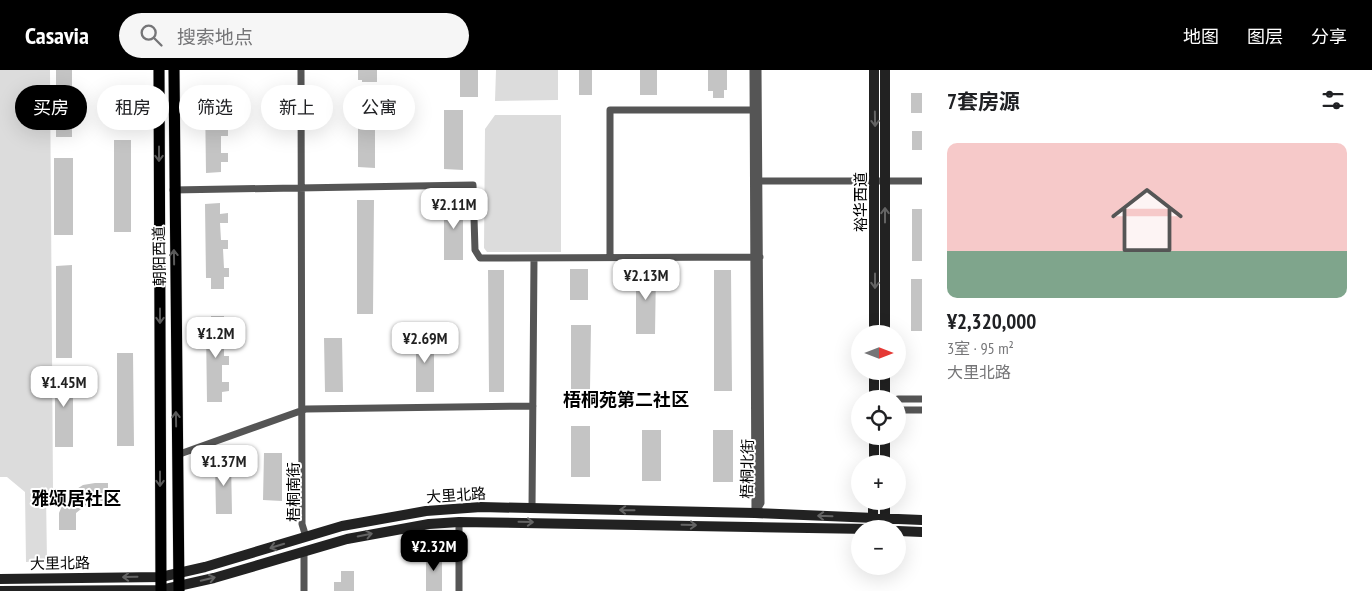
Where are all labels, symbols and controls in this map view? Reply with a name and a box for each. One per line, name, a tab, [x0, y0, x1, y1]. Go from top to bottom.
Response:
search box	[119, 13, 469, 58]
text: Casavia	[25, 20, 89, 51]
icon: search	[137, 21, 165, 49]
text: 搜索地点	[177, 25, 253, 49]
text: 地图	[1183, 25, 1219, 48]
text: 图层	[1247, 25, 1283, 48]
text: 分享	[1311, 25, 1347, 48]
chip: 买房	[15, 85, 87, 130]
chip: 租房	[97, 85, 169, 130]
chip: 筛选	[179, 85, 251, 130]
chip: 新上	[261, 85, 333, 130]
chip: 公寓	[343, 85, 415, 130]
icon: filters	[1319, 86, 1347, 114]
text: 7套房源	[947, 88, 1020, 115]
one-way arrow	[870, 110, 880, 126]
one-way arrow	[154, 145, 164, 161]
street label: 裕华西道	[851, 172, 870, 232]
icon: home	[1102, 175, 1192, 265]
pin: ¥2.11M	[413, 188, 495, 230]
text: ¥2.11M	[432, 194, 476, 214]
one-way arrow	[880, 207, 890, 224]
street label: 朝阳西道	[149, 226, 169, 286]
one-way arrow	[169, 249, 179, 266]
pin: ¥2.13M	[605, 258, 687, 301]
text: ¥2.13M	[624, 265, 668, 285]
one-way arrow	[870, 272, 880, 289]
one-way arrow	[155, 308, 165, 324]
text: ¥2,320,000	[947, 308, 1036, 335]
pin: ¥1.2M	[181, 316, 251, 359]
pin: ¥2.69M	[384, 322, 466, 364]
text: ¥1.2M	[198, 323, 234, 343]
north arrow	[851, 325, 906, 380]
map controls	[851, 325, 906, 575]
text: ¥2.69M	[403, 328, 447, 348]
text: 3室 · 95 m²	[947, 338, 1014, 358]
text: 大里北路	[947, 362, 1011, 382]
pin: ¥1.45M	[23, 366, 105, 408]
text: ¥1.45M	[42, 372, 86, 392]
district label: 梧桐苑第二社区	[563, 388, 689, 411]
button: locate	[851, 390, 906, 445]
one-way arrow	[171, 412, 181, 428]
street label: 梧桐北街	[737, 439, 757, 499]
pin: ¥1.37M	[183, 444, 265, 487]
text: ¥1.37M	[202, 451, 246, 471]
button: +	[851, 455, 906, 510]
street label: 梧桐南街	[284, 462, 303, 522]
one-way arrow	[155, 470, 165, 486]
street label: 大里北路	[425, 483, 487, 507]
district label: 雅颂居社区	[31, 487, 121, 510]
one-way arrow	[620, 506, 636, 515]
one-way arrow	[817, 511, 833, 520]
one-way arrow	[518, 517, 534, 527]
one-way arrow	[680, 520, 696, 530]
button: −	[851, 520, 906, 575]
one-way arrow	[356, 530, 372, 539]
pin: ¥2.32M	[393, 530, 475, 572]
text: ¥2.32M	[412, 536, 456, 556]
one-way arrow	[269, 541, 285, 551]
street label: 大里北路	[30, 553, 90, 573]
one-way arrow	[123, 572, 139, 582]
one-way arrow	[200, 574, 216, 583]

